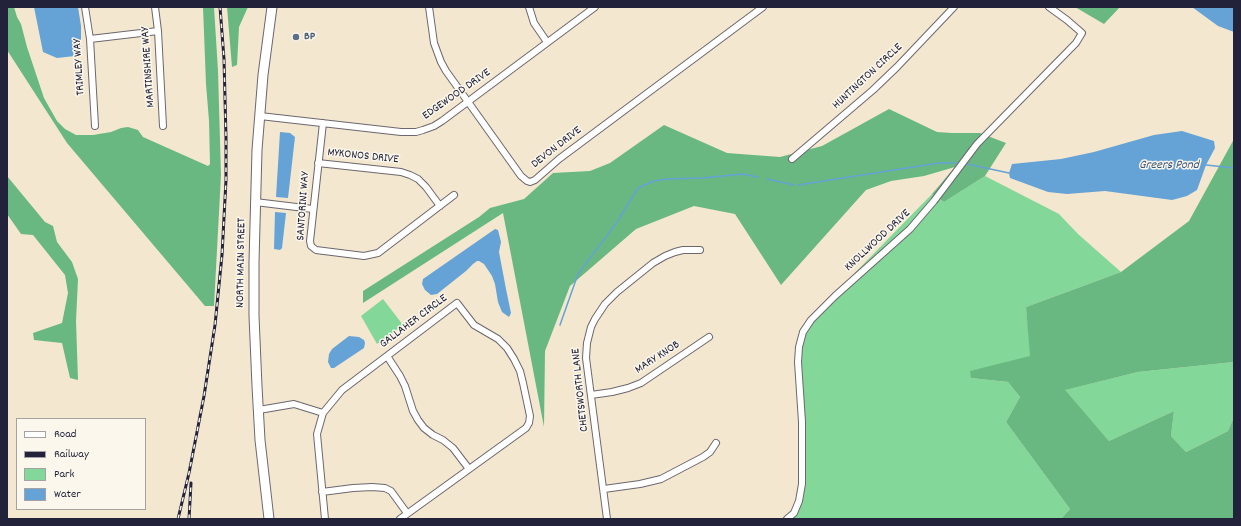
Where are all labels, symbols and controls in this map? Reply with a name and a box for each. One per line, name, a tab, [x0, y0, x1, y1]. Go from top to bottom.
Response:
street label: MARTINSHIRE WAY	[139, 26, 159, 108]
place label: BP	[304, 30, 315, 44]
marker: BP	[291, 32, 301, 42]
street label: TRIMLEY WAY	[71, 38, 89, 96]
street label: HUNTINGTON CIRCLE	[830, 41, 906, 113]
street label: EDGEWOOD DRIVE	[420, 66, 494, 124]
street label: DEVON DRIVE	[529, 124, 585, 172]
street label: MYKONOS DRIVE	[327, 146, 399, 168]
water label: Greers Pond	[1139, 158, 1199, 174]
street label: SANTORINI WAY	[294, 171, 314, 241]
street label: KNOLLWOOD DRIVE	[842, 207, 914, 275]
street label: NORTH MAIN STREET	[234, 218, 250, 308]
street label: GALLAHER CIRCLE	[377, 292, 451, 352]
street label: MARY KNOB	[633, 338, 683, 378]
street label: CHETSWORTH LANE	[569, 348, 593, 432]
legend	[16, 418, 146, 510]
text: Road	[54, 426, 76, 443]
text: Railway	[54, 446, 89, 463]
text: Park	[54, 466, 74, 483]
text: Water	[54, 486, 81, 503]

